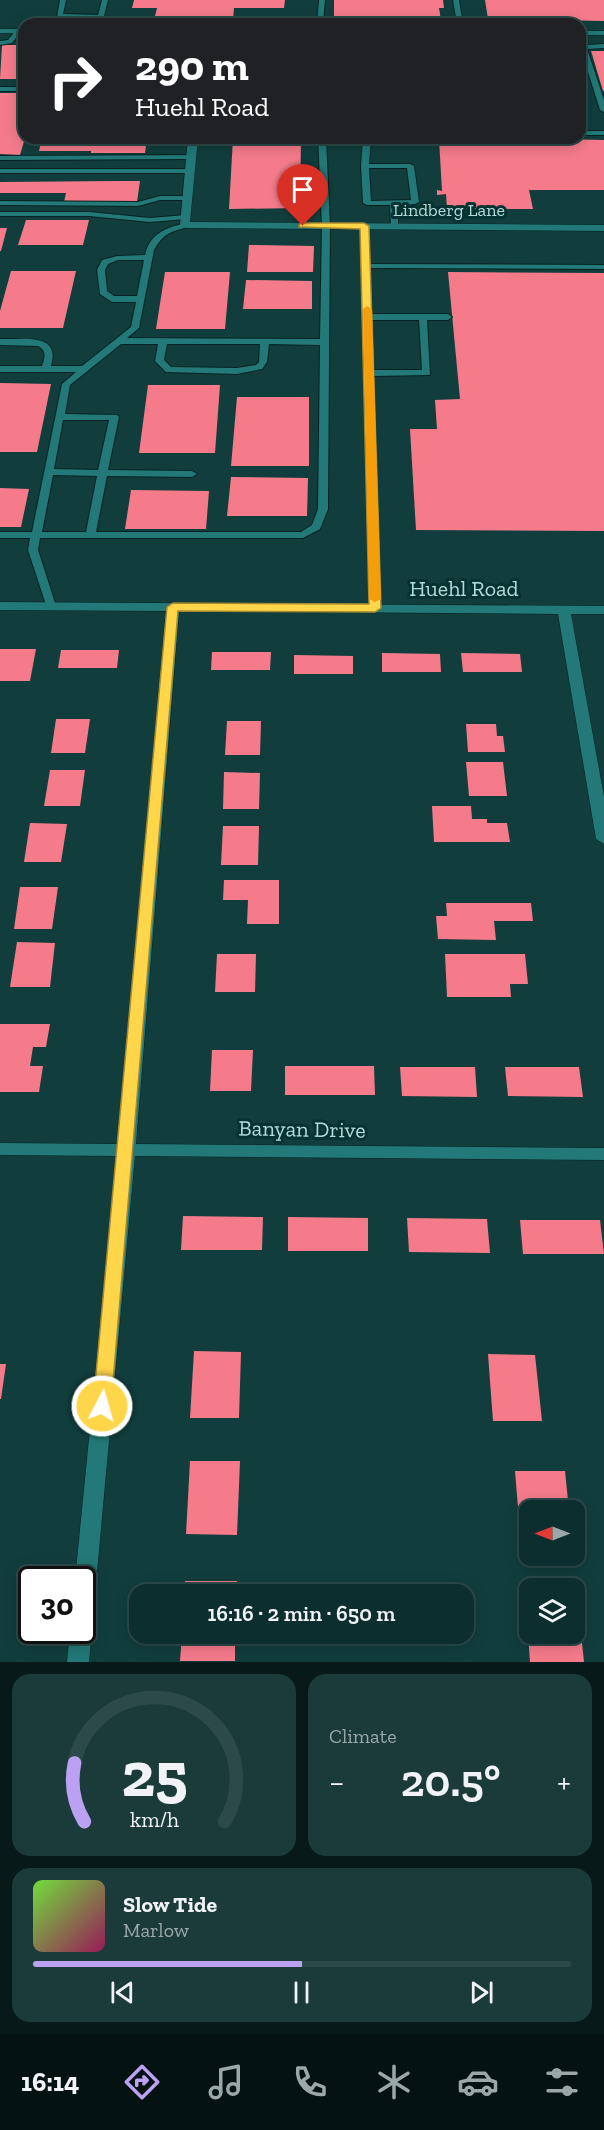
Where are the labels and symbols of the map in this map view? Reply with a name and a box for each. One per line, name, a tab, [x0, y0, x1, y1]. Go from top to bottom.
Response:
pin	[277, 164, 328, 226]
street label: Lindberg Lane	[393, 199, 505, 221]
street label: Huehl Road	[409, 575, 519, 602]
street label: Banyan Drive	[238, 1114, 366, 1144]
position arrow	[70, 1374, 134, 1438]
north arrow	[519, 1500, 585, 1566]
speed limit sign: 30	[18, 1566, 96, 1644]

